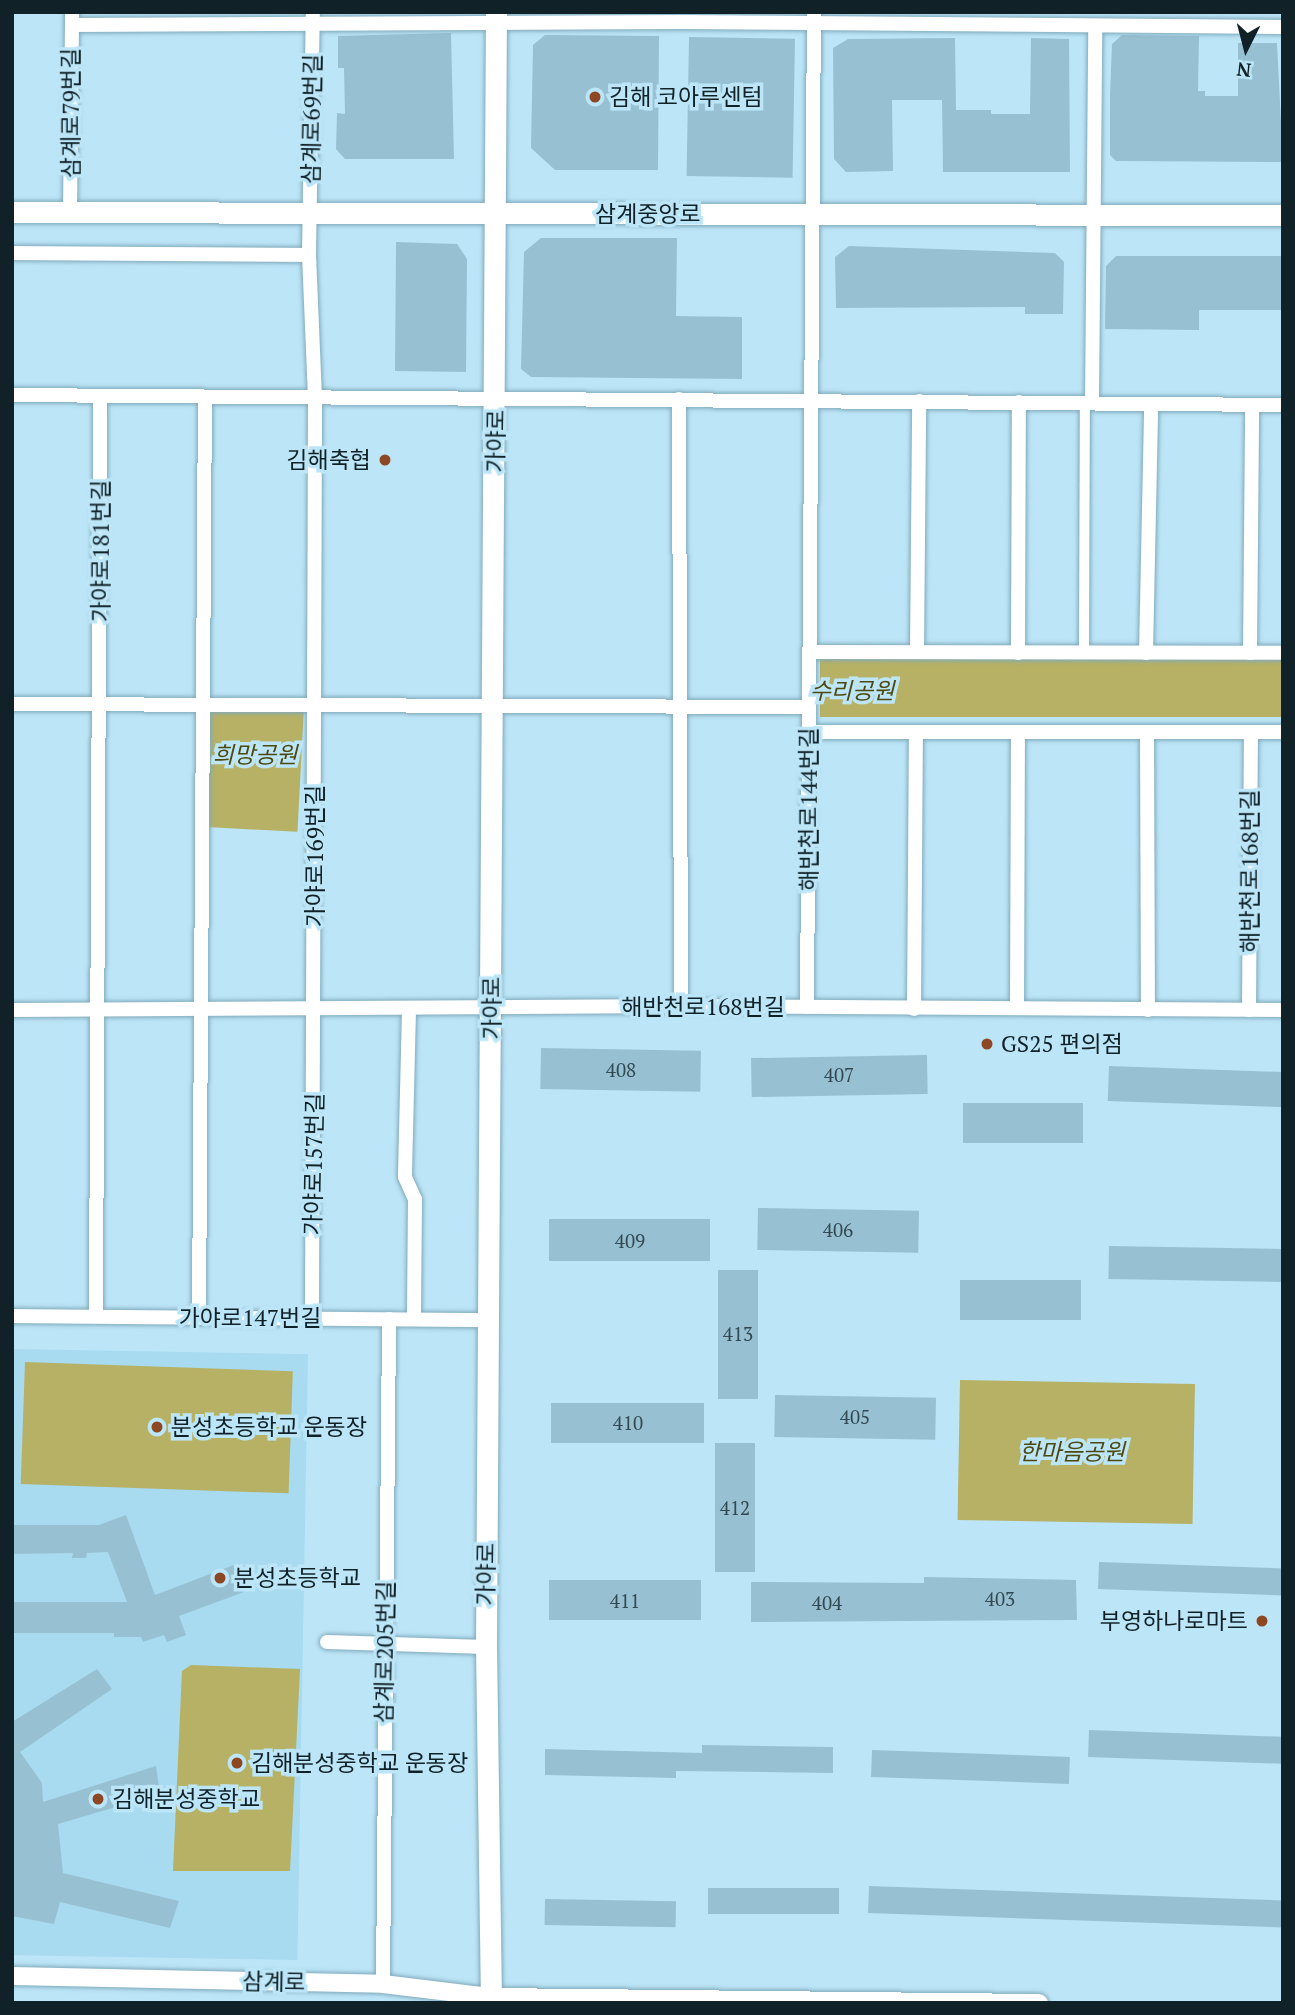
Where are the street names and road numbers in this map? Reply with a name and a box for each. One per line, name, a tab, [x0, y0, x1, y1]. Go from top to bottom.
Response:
street label: 삼계로79번길	[57, 48, 85, 178]
street label: 삼계로69번길	[297, 54, 327, 184]
street label: 삼계중앙로	[595, 200, 701, 228]
street label: 가야로	[482, 409, 510, 473]
street label: 가야로181번길	[87, 480, 115, 622]
street label: 해반천로144번길	[795, 727, 823, 891]
street label: 가야로169번길	[301, 785, 329, 927]
street label: 해반천로168번길	[1236, 789, 1264, 953]
street label: 가야로	[478, 976, 506, 1040]
street label: 해반천로168번길	[621, 993, 785, 1021]
street label: 가야로157번길	[299, 1092, 329, 1236]
street label: 가야로147번길	[179, 1304, 321, 1332]
street label: 가야로	[472, 1542, 500, 1606]
street label: 삼계로205번길	[370, 1580, 400, 1724]
street label: 삼계로	[242, 1968, 306, 1996]

